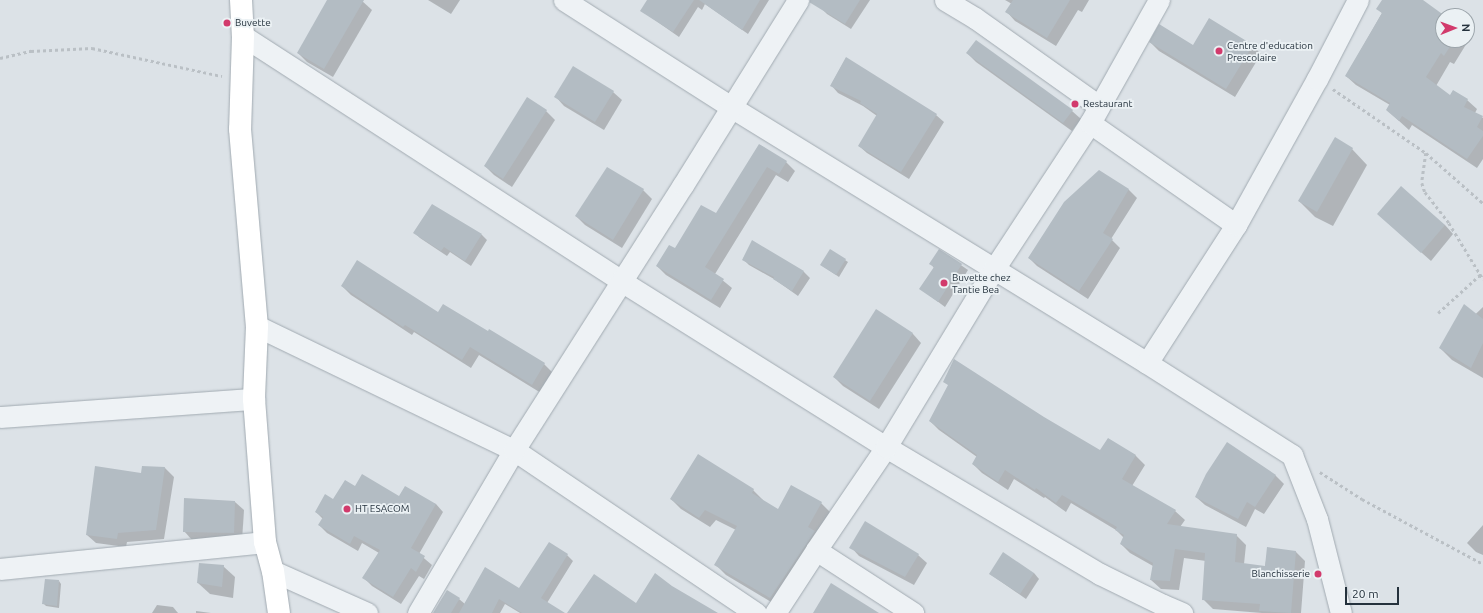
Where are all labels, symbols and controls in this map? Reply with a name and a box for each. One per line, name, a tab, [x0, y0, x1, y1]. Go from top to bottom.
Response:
north arrow	[1435, 8, 1475, 48]
place label: Buvette	[235, 17, 271, 29]
marker: Buvette	[222, 18, 232, 28]
text: N	[1460, 24, 1472, 32]
place label: Centre d'education Prescolaire	[1227, 39, 1313, 62]
marker: Centre d'education Prescolaire	[1214, 46, 1224, 56]
place label: Restaurant	[1083, 98, 1132, 110]
marker: Restaurant	[1070, 99, 1080, 109]
place label: Buvette chez Tantie Bea	[952, 271, 1011, 294]
marker: Buvette chez Tantie Bea	[939, 278, 949, 288]
place label: HT ESACOM	[355, 503, 410, 515]
marker: HT ESACOM	[342, 504, 352, 514]
place label: Blanchisserie	[1251, 568, 1310, 580]
marker: Blanchisserie	[1313, 569, 1323, 579]
scale bar	[1347, 579, 1401, 605]
text: 20 m	[1352, 587, 1379, 600]

